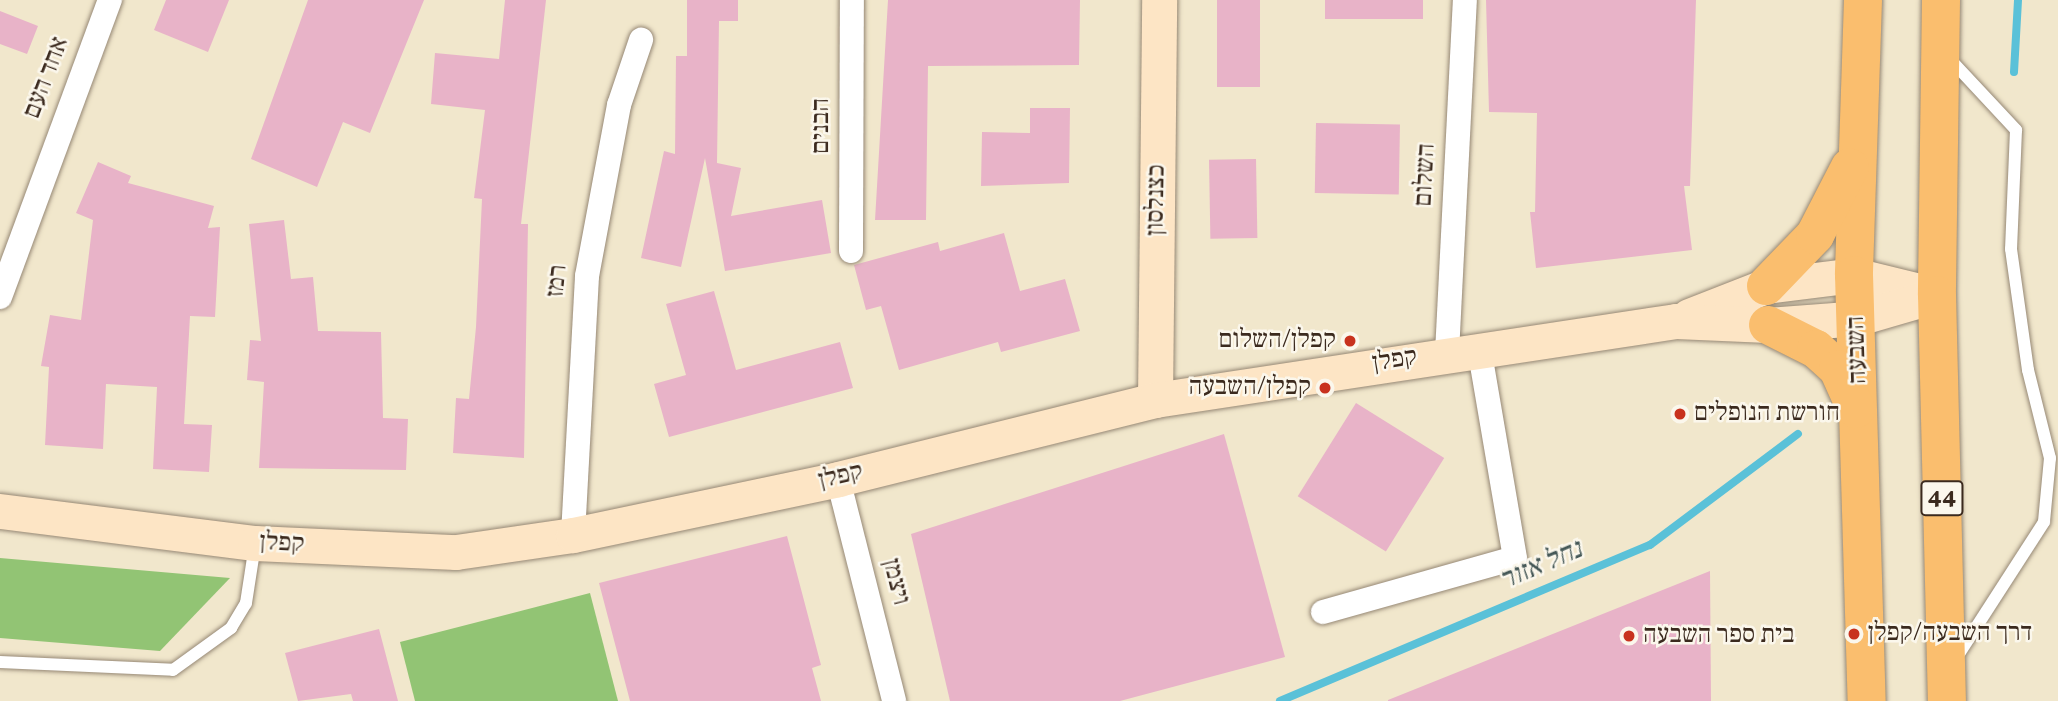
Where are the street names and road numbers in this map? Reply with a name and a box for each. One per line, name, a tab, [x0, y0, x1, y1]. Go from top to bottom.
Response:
street label: אחד העם	[17, 33, 77, 123]
street label: הבנים	[806, 98, 838, 154]
street label: השלום	[1409, 143, 1443, 207]
street label: כצנלסון	[1141, 164, 1173, 236]
street label: רמז	[541, 263, 575, 299]
street label: השבעה	[1841, 315, 1875, 385]
street label: קפלן	[1370, 342, 1420, 380]
street label: קפלן	[816, 457, 866, 497]
road number: 44	[1919, 477, 1965, 518]
street label: קפלן	[259, 527, 305, 561]
street label: ויצמן	[874, 556, 916, 608]

